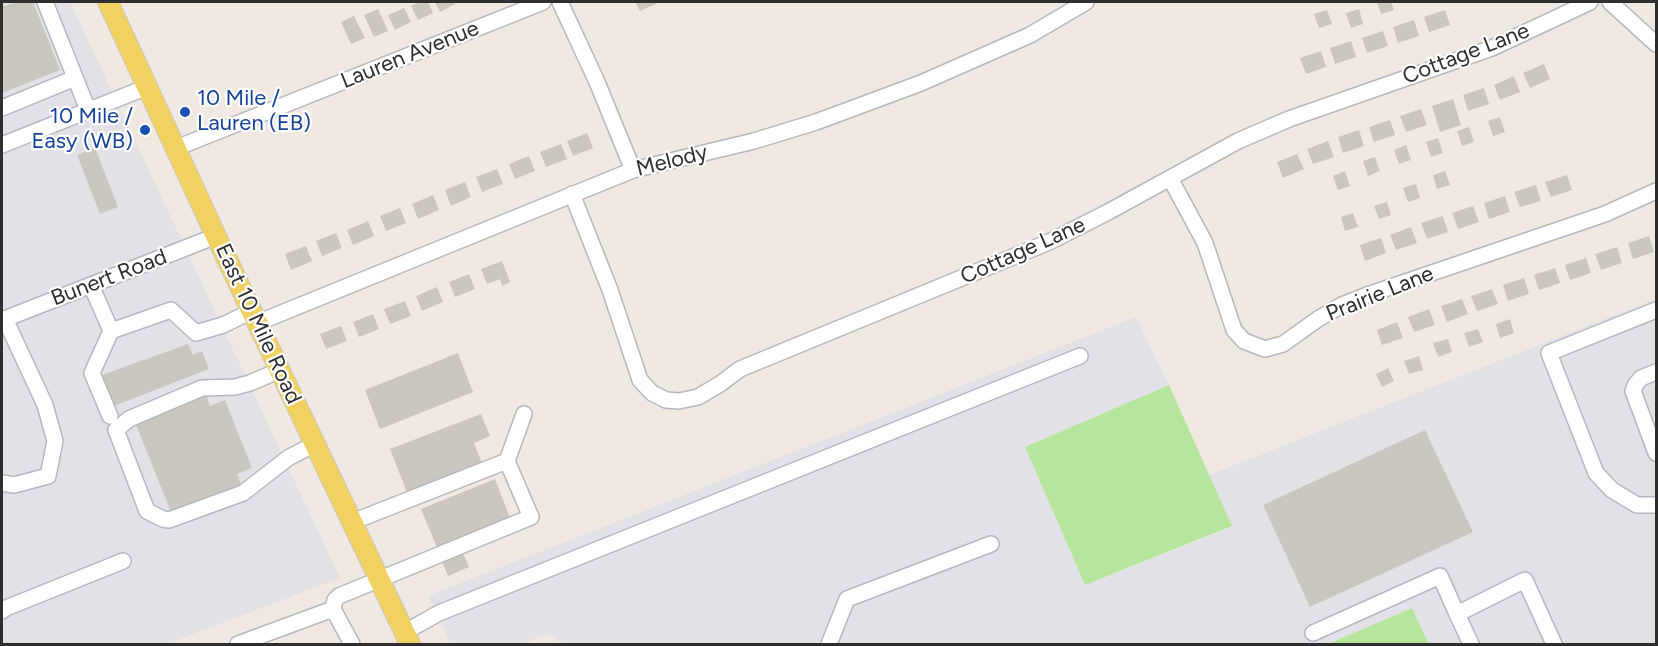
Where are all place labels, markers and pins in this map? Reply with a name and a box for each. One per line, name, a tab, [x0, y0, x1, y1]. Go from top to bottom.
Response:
place label: 10 Mile / Lauren (EB)	[197, 86, 311, 138]
place label: 10 Mile / Easy (WB)	[31, 104, 133, 156]
marker: 10 Mile / Lauren (EB)	[178, 105, 192, 119]
marker: 10 Mile / Easy (WB)	[138, 123, 152, 137]

